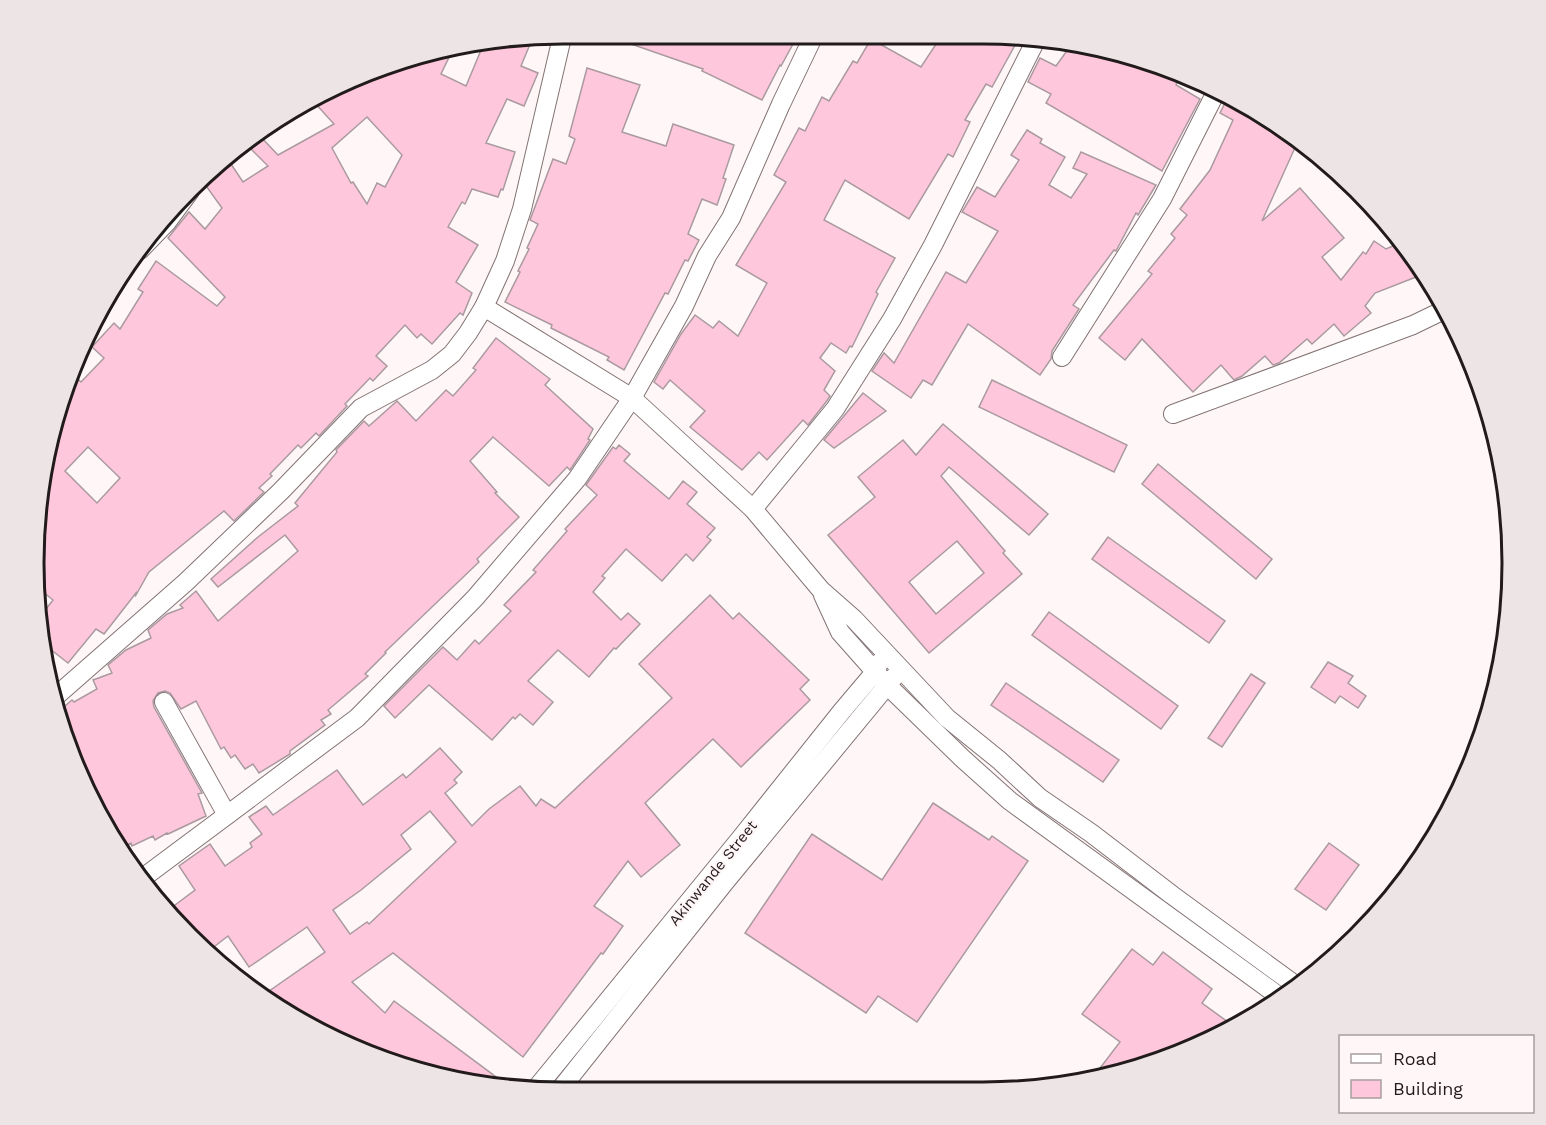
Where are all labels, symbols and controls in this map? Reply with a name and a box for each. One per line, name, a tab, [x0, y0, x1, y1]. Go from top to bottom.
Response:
street label: Akinwande Street	[665, 816, 761, 929]
legend	[1339, 1035, 1534, 1113]
text: Road	[1393, 1048, 1437, 1069]
text: Building	[1393, 1078, 1463, 1099]

